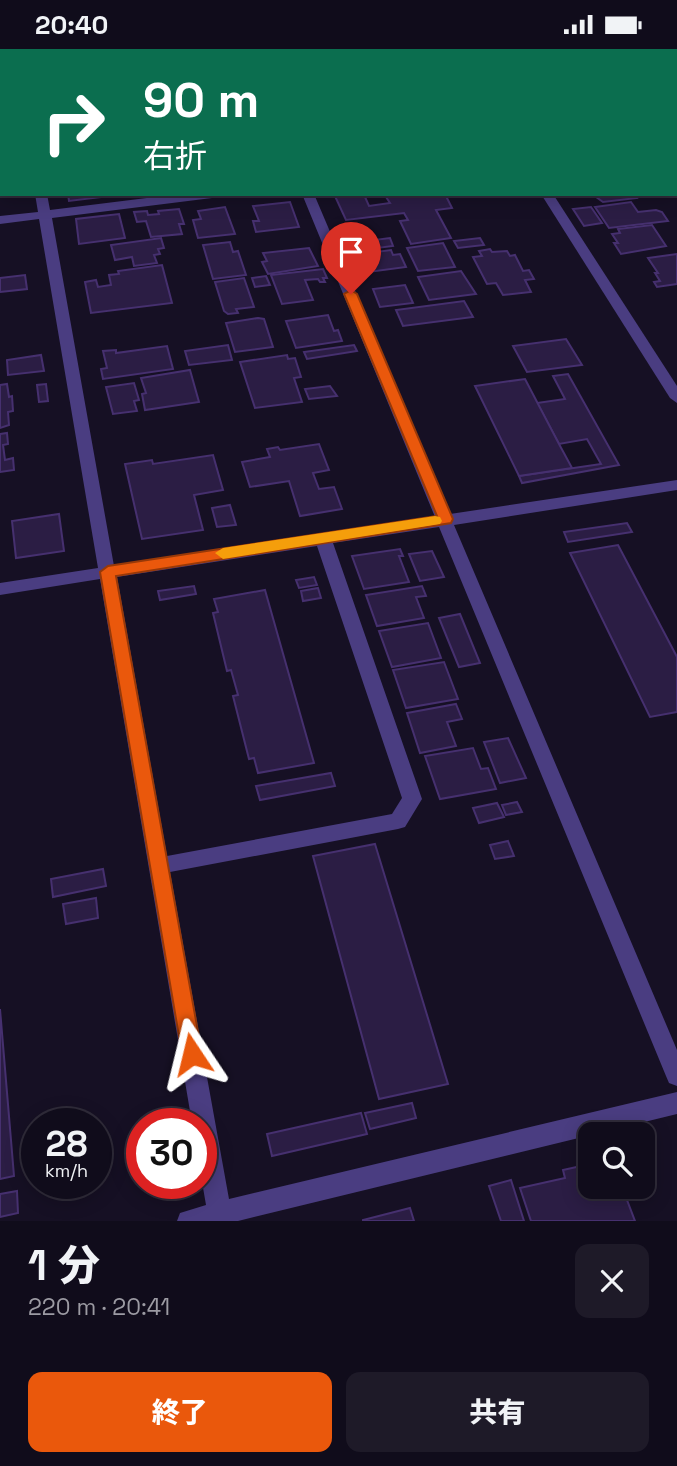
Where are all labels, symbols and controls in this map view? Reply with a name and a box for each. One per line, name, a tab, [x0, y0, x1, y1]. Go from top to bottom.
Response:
text: 20:40	[35, 8, 108, 42]
text: 90 m	[143, 69, 259, 131]
icon: right	[28, 77, 119, 168]
text: 右折	[143, 136, 207, 176]
pin	[321, 222, 381, 294]
icon: arrive	[332, 233, 370, 271]
position arrow	[155, 1017, 229, 1091]
speed limit sign: 30	[126, 1108, 217, 1199]
text: 28	[46, 1122, 87, 1166]
map controls	[578, 1122, 655, 1199]
button: search	[578, 1122, 655, 1199]
text: km/h	[45, 1159, 88, 1182]
text: 1 分	[28, 1239, 100, 1292]
button: close	[575, 1244, 649, 1318]
text: 220 m · 20:41	[28, 1292, 170, 1322]
button: 終了	[28, 1372, 332, 1452]
button: 共有	[346, 1372, 649, 1452]

